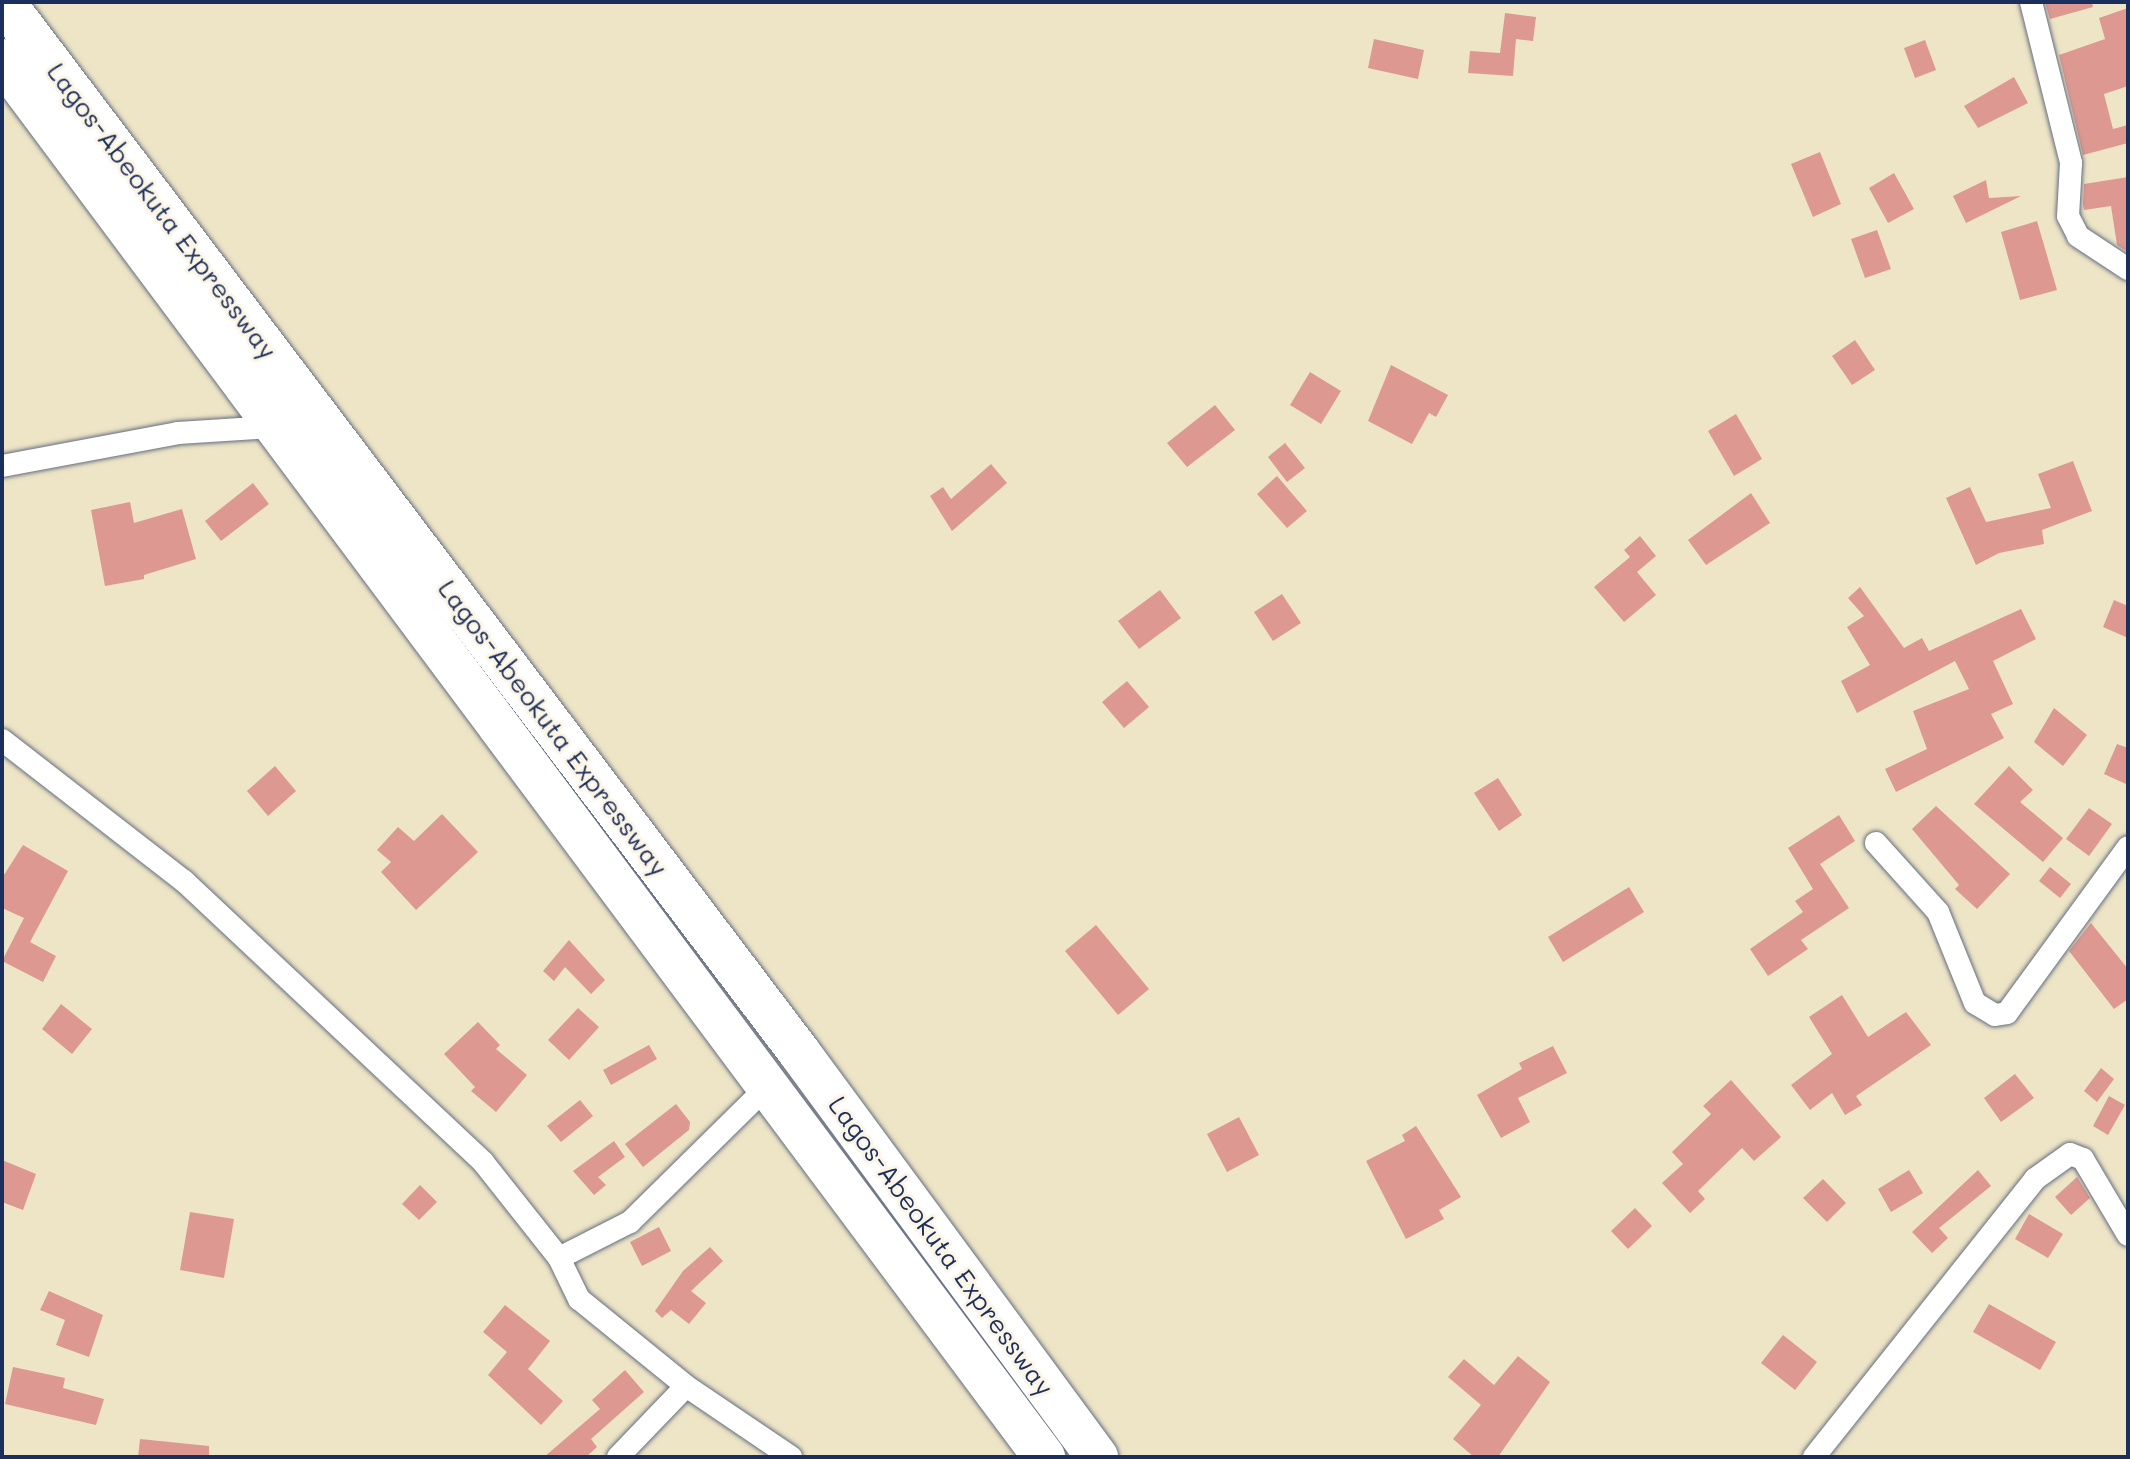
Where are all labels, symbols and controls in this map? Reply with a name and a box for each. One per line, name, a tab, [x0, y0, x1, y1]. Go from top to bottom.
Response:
street label: Lagos-Abeokuta Expressway	[40, 57, 284, 365]
street label: Lagos-Abeokuta Expressway	[431, 574, 675, 882]
street label: Lagos-Abeokuta Expressway	[822, 1090, 1060, 1402]

